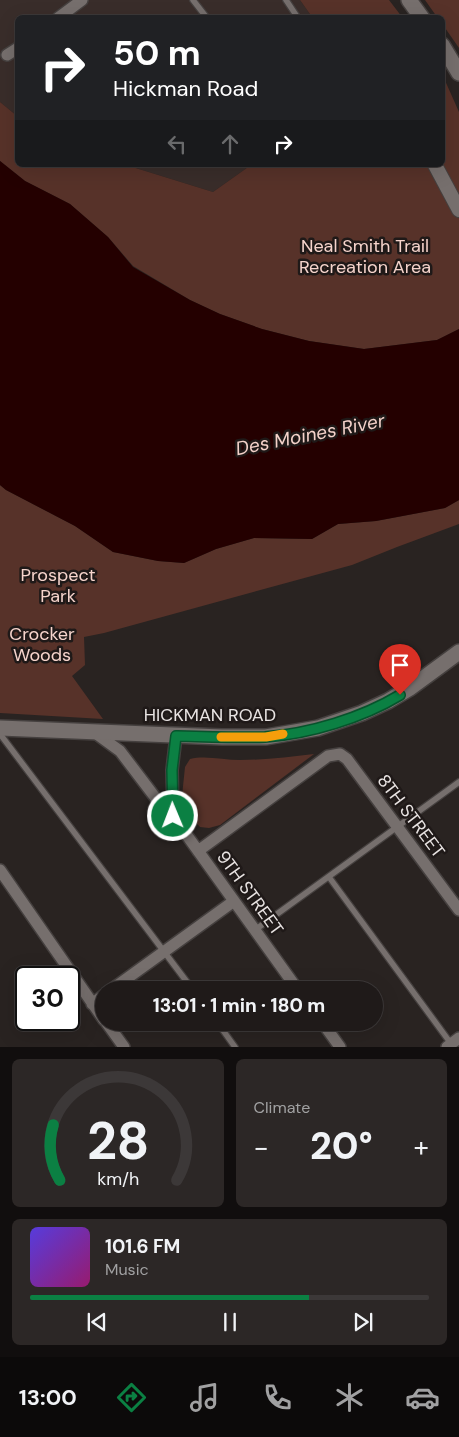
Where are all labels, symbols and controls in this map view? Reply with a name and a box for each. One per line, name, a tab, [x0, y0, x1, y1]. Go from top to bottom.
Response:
text: 50 m	[113, 30, 201, 76]
icon: right	[30, 35, 95, 100]
text: Hickman Road	[113, 74, 258, 103]
icon: left	[163, 130, 191, 158]
icon: ahead	[216, 130, 244, 158]
icon: right	[269, 130, 297, 158]
park label: Neal Smith Trail Recreation Area	[299, 234, 431, 279]
water label: Des Moines River	[233, 408, 388, 461]
park label: Prospect Park	[20, 563, 96, 608]
park label: Crocker Woods	[9, 622, 75, 667]
pin	[379, 644, 421, 695]
icon: arrive	[386, 651, 414, 679]
street label: HICKMAN ROAD	[144, 703, 276, 727]
street label: 8TH STREET	[372, 769, 450, 863]
position arrow	[146, 789, 198, 841]
street label: 9TH STREET	[211, 846, 289, 940]
speed limit sign: 30	[15, 966, 80, 1031]
text: 13:01 · 1 min · 180 m	[153, 993, 325, 1018]
text: Climate	[254, 1097, 310, 1118]
text: 28	[86, 1107, 149, 1175]
text: 20°	[310, 1121, 373, 1171]
text: −	[254, 1129, 269, 1166]
text: +	[414, 1129, 429, 1166]
text: km/h	[97, 1167, 139, 1191]
text: 101.6 FM	[105, 1234, 180, 1259]
text: Music	[105, 1259, 149, 1280]
icon: previous	[83, 1308, 111, 1336]
icon: pause	[216, 1308, 244, 1336]
icon: next	[349, 1308, 377, 1336]
icon: directions	[114, 1380, 149, 1415]
icon: music	[187, 1380, 222, 1415]
icon: phone	[260, 1380, 295, 1415]
icon: climate	[332, 1380, 367, 1415]
icon: car	[405, 1380, 440, 1415]
text: 13:00	[19, 1383, 77, 1412]

